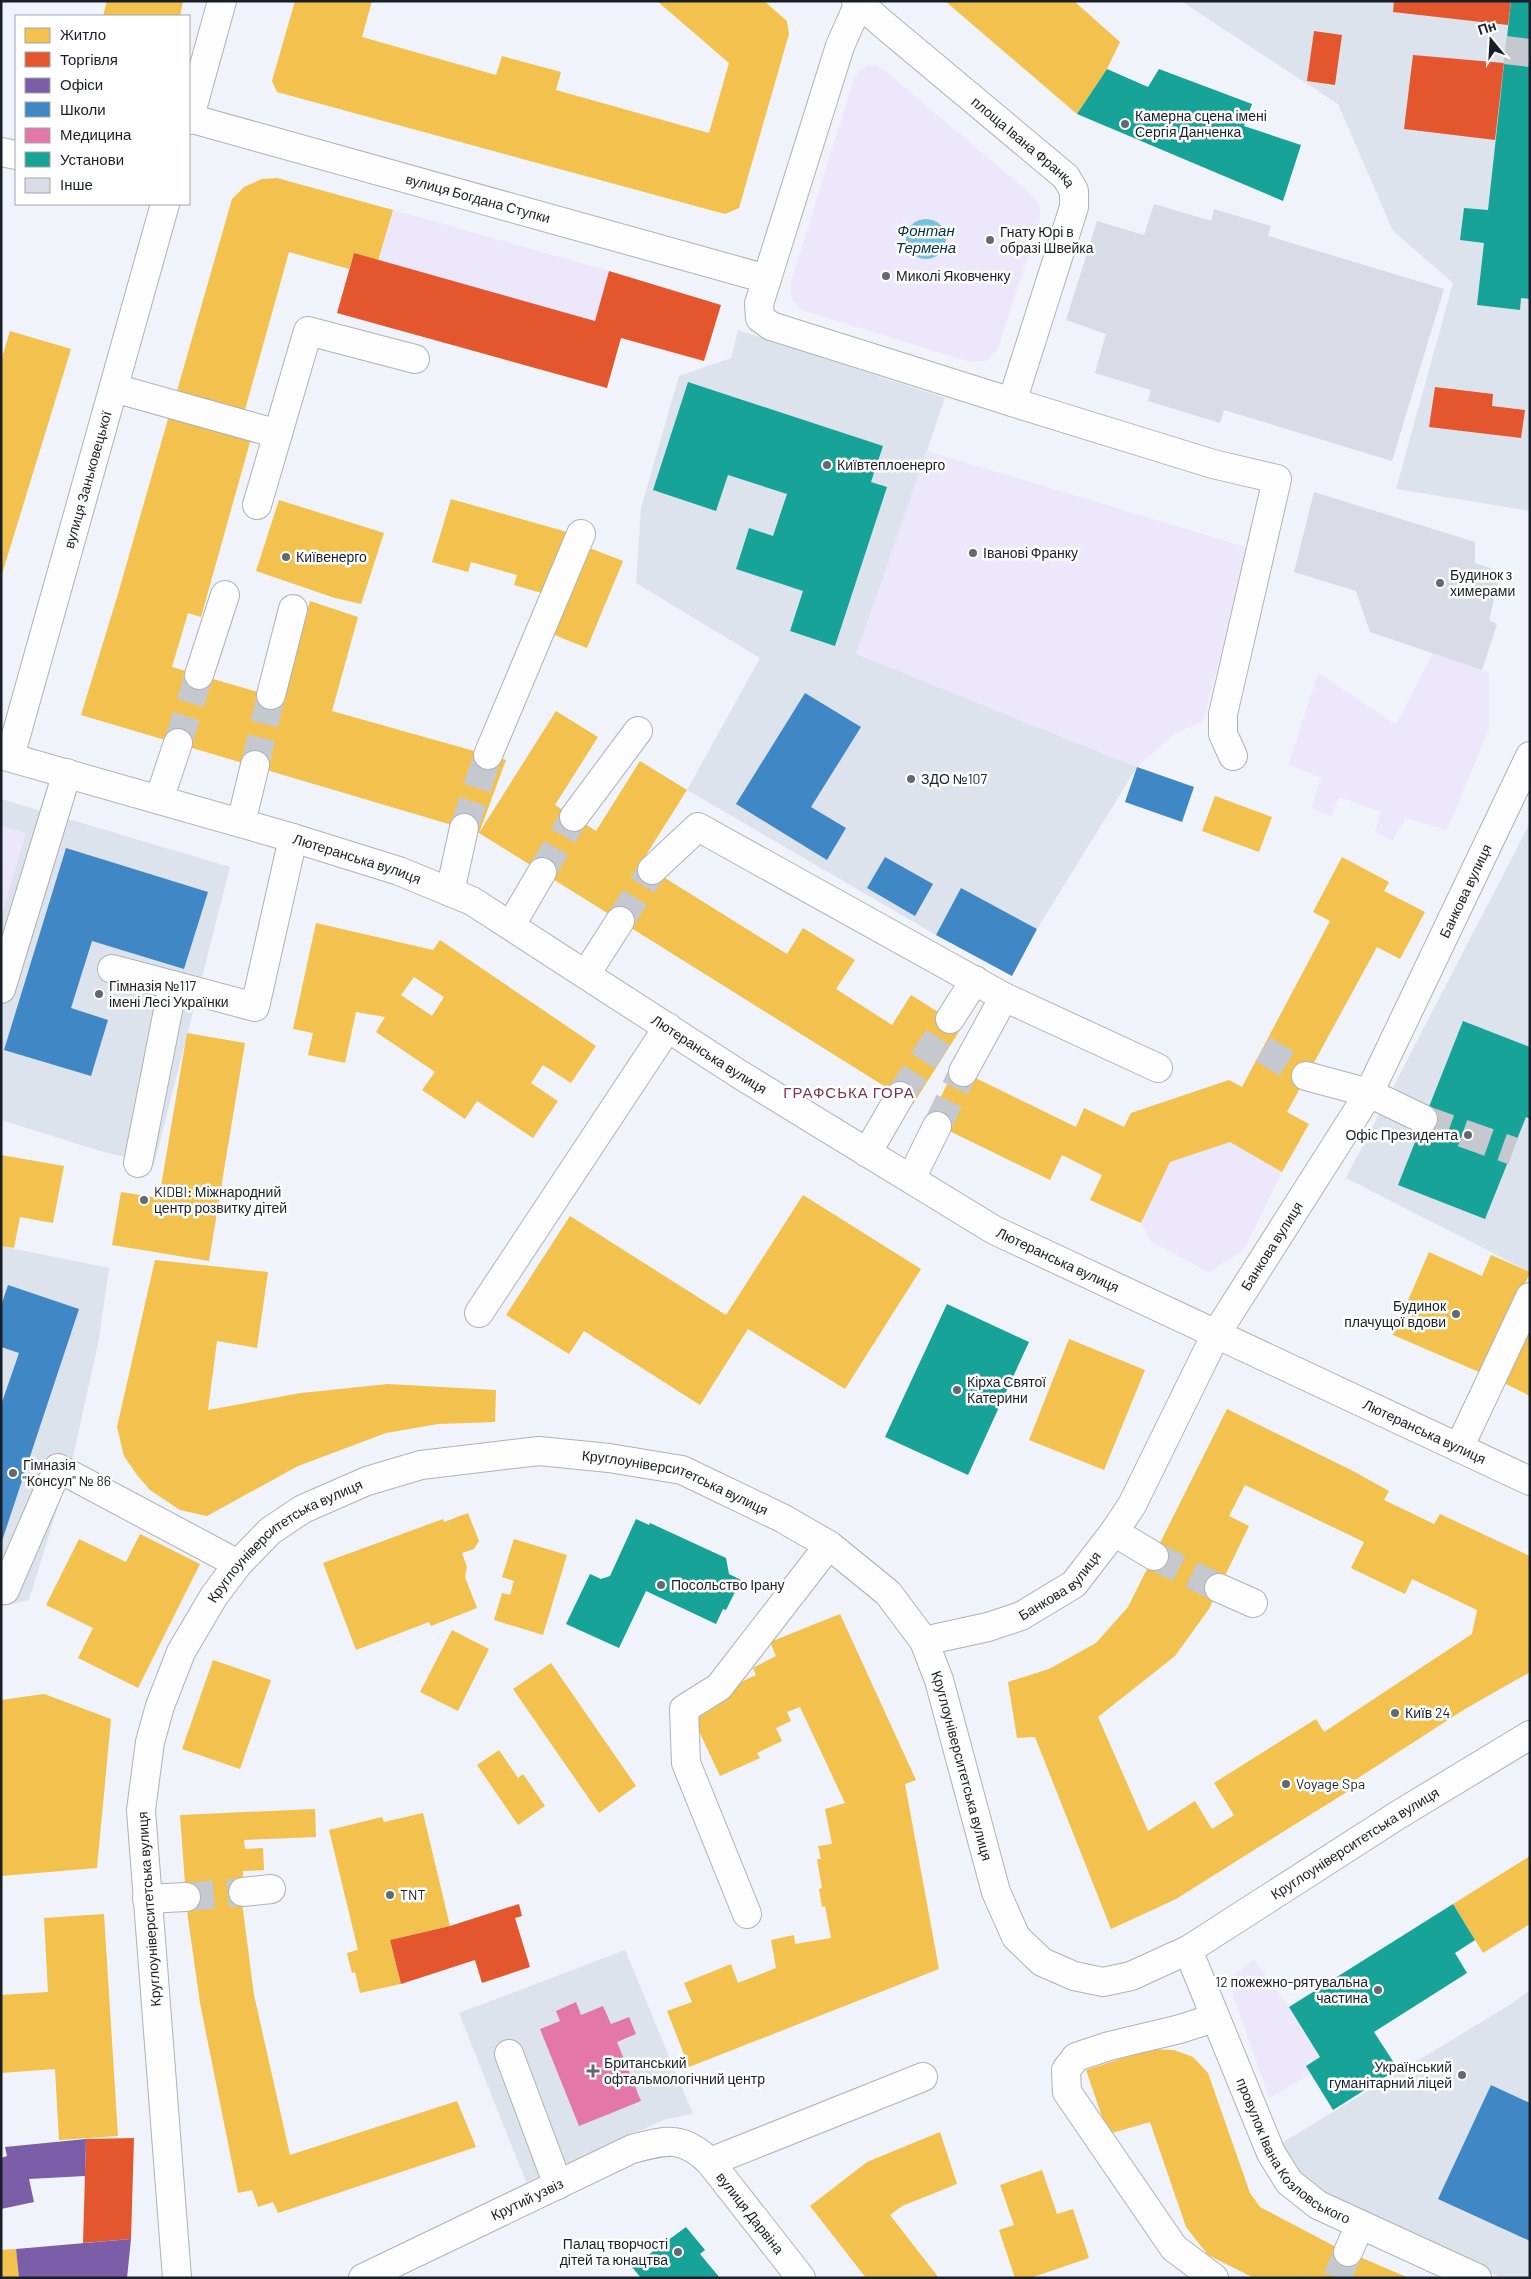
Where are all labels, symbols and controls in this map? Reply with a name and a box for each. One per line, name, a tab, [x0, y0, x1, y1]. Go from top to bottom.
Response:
legend	[15, 15, 190, 205]
north arrow	[1466, 15, 1516, 65]
text: Пн	[1475, 16, 1498, 38]
text: Житло	[60, 25, 106, 43]
text: Торгівля	[60, 50, 118, 68]
text: Офіси	[60, 75, 103, 93]
street label: площа Івана Франка	[968, 93, 1079, 190]
text: Школи	[60, 100, 106, 118]
place label: Камерна сцена імені Сергія Данченка	[1135, 107, 1267, 140]
marker: Камерна сцена імені Сергія Данченка	[1119, 118, 1131, 130]
text: Медицина	[60, 125, 132, 143]
text: Установи	[60, 150, 124, 168]
street label: вулиця Богдана Ступки	[404, 170, 552, 226]
text: Інше	[60, 175, 93, 193]
water label: Фонтан Термена	[896, 221, 956, 256]
place label: Гнату Юрі в образі Швейка	[1000, 223, 1094, 256]
marker: Гнату Юрі в образі Швейка	[984, 234, 996, 246]
place label: Миколі Яковченку	[896, 267, 1010, 284]
marker: Миколі Яковченку	[880, 270, 892, 282]
street label: вулиця Заньковецької	[60, 409, 115, 550]
place label: Київтеплоенерго	[837, 456, 946, 473]
marker: Київтеплоенерго	[821, 459, 833, 471]
place label: Іванові Франку	[983, 544, 1078, 561]
marker: Іванові Франку	[967, 547, 979, 559]
place label: Київенерго	[296, 548, 367, 565]
marker: Київенерго	[280, 551, 292, 563]
place label: Будинок з химерами	[1450, 566, 1515, 599]
marker: Будинок з химерами	[1434, 577, 1446, 589]
place label: ЗДО №107	[921, 770, 987, 787]
marker: ЗДО №107	[905, 773, 917, 785]
street label: Лютеранська вулиця	[291, 830, 424, 887]
street label: Банкова вулиця	[1435, 841, 1495, 941]
place label: Гімназія №117 імені Лесі Українки	[109, 977, 229, 1010]
marker: Гімназія №117 імені Лесі Українки	[93, 988, 105, 1000]
street label: Лютеранська вулиця	[649, 1011, 770, 1097]
district label: ГРАФСЬКА ГОРА	[783, 1083, 915, 1101]
place label: Офіс Президента	[1345, 1126, 1458, 1143]
marker: Офіс Президента	[1462, 1129, 1474, 1141]
place label: KIDBI: Міжнародний центр розвитку дітей	[154, 1183, 287, 1216]
marker: KIDBI: Міжнародний центр розвитку дітей	[138, 1194, 150, 1206]
street label: Банкова вулиця	[1237, 1198, 1306, 1293]
street label: Лютеранська вулиця	[994, 1223, 1122, 1295]
place label: Будинок плачущої вдови	[1344, 1297, 1447, 1330]
marker: Будинок плачущої вдови	[1450, 1308, 1462, 1320]
place label: Кірха Святої Катерини	[967, 1373, 1046, 1406]
marker: Кірха Святої Катерини	[951, 1384, 963, 1396]
street label: Лютеранська вулиця	[1361, 1395, 1489, 1467]
street label: Круглоуніверситетська вулиця	[581, 1446, 771, 1518]
place label: Гімназія "Консул" № 86	[23, 1456, 111, 1489]
marker: Гімназія "Консул" № 86	[7, 1467, 19, 1479]
street label: Круглоуніверситетська вулиця	[203, 1475, 365, 1605]
street label: Банкова вулиця	[1015, 1548, 1104, 1624]
place label: Посольство Ірану	[671, 1576, 784, 1593]
marker: Посольство Ірану	[655, 1579, 667, 1591]
street label: Круглоуніверситетська вулиця	[928, 1668, 996, 1862]
place label: Київ 24	[1405, 1704, 1450, 1721]
marker: Київ 24	[1389, 1707, 1401, 1719]
place label: Voyage Spa	[1296, 1775, 1365, 1792]
marker: Voyage Spa	[1280, 1778, 1292, 1790]
street label: Круглоуніверситетська вулиця	[1267, 1783, 1442, 1903]
street label: Круглоуніверситетська вулиця	[133, 1811, 164, 2007]
place label: TNT	[400, 1886, 425, 1903]
marker: TNT	[384, 1889, 396, 1901]
place label: 12 пожежно-рятувальна частина	[1215, 1973, 1368, 2006]
marker: 12 пожежно-рятувальна частина	[1372, 1984, 1384, 1996]
place label: Британський офтальмологічний центр	[604, 2054, 765, 2087]
place label: Український гуманітарний ліцей	[1329, 2058, 1452, 2091]
marker: Британський офтальмологічний центр	[586, 2064, 600, 2078]
marker: Український гуманітарний ліцей	[1456, 2069, 1468, 2081]
street label: провулок Івана Козловського	[1233, 2075, 1353, 2227]
street label: вулиця Дарвіна	[713, 2168, 788, 2257]
street label: Крутий узвіз	[488, 2174, 566, 2223]
place label: Палац творчості дітей та юнацтва	[560, 2235, 668, 2268]
marker: Палац творчості дітей та юнацтва	[672, 2246, 684, 2258]

